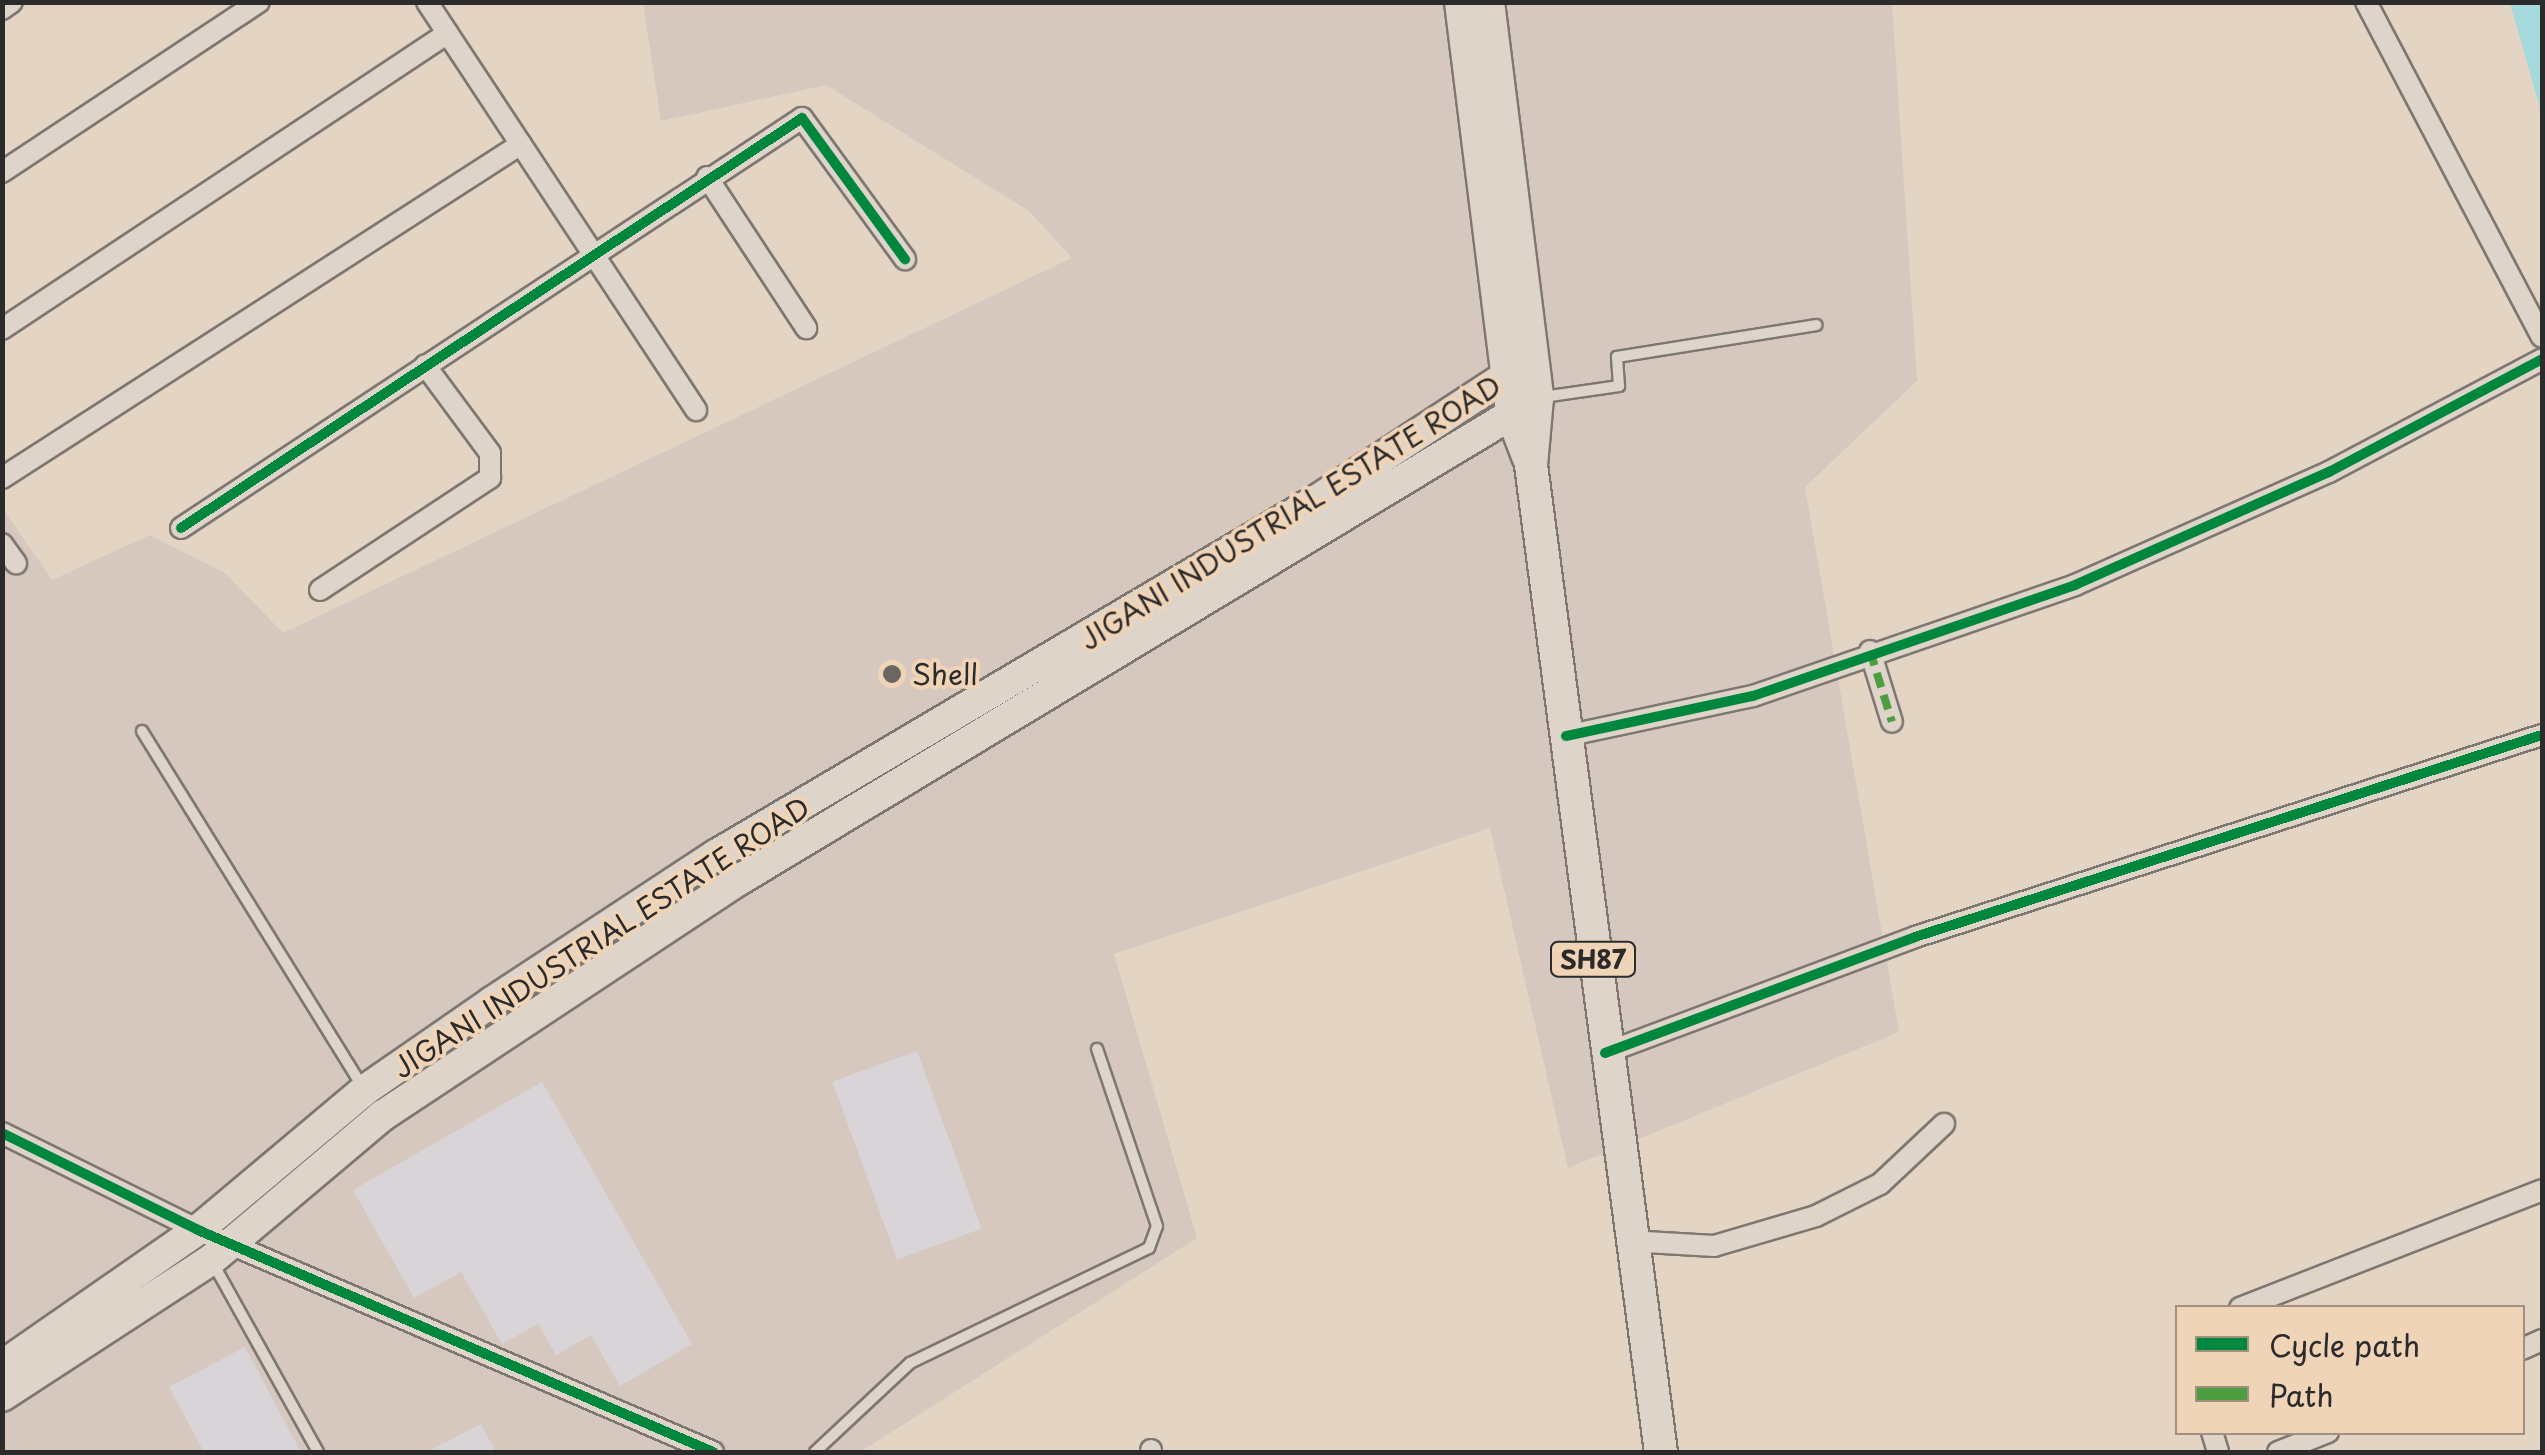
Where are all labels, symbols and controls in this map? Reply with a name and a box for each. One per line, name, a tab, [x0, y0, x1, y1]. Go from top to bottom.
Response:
street label: JIGANI INDUSTRIAL ESTATE ROAD	[1073, 367, 1507, 657]
place label: Shell	[912, 657, 978, 691]
marker: Shell	[881, 663, 903, 685]
street label: JIGANI INDUSTRIAL ESTATE ROAD	[386, 789, 816, 1085]
road number: SH87	[1548, 939, 1638, 979]
legend	[2175, 1305, 2525, 1435]
text: Cycle path	[2269, 1322, 2420, 1367]
text: Path	[2269, 1372, 2334, 1417]

